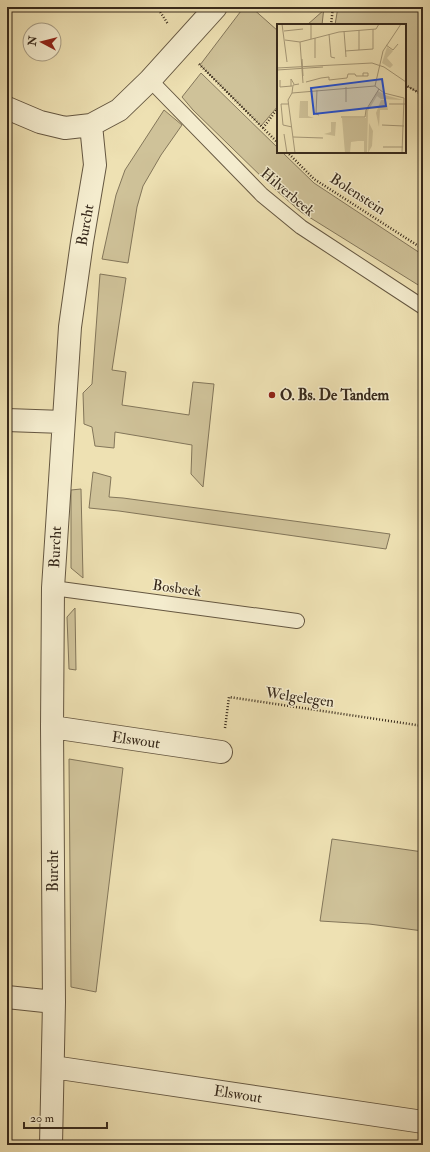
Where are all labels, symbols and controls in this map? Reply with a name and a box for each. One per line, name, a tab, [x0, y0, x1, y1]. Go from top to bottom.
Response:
north arrow	[22, 22, 62, 62]
inset map	[277, 24, 406, 153]
text: N	[25, 34, 40, 48]
street label: Hilverbeek	[257, 164, 319, 221]
street label: Bolenstein	[326, 169, 389, 220]
street label: Burcht	[73, 203, 99, 247]
place label: O. Bs. De Tandem	[280, 386, 389, 405]
marker: O. Bs. De Tandem	[267, 390, 277, 400]
street label: Burcht	[45, 526, 66, 568]
street label: Bosbeek	[151, 576, 203, 601]
street label: Welgelegen	[263, 683, 336, 712]
street label: Elswout	[110, 728, 162, 753]
street label: Burcht	[44, 850, 63, 892]
street label: Elswout	[212, 1081, 264, 1108]
scale bar	[24, 1104, 107, 1130]
text: 20 m	[30, 1111, 55, 1126]

